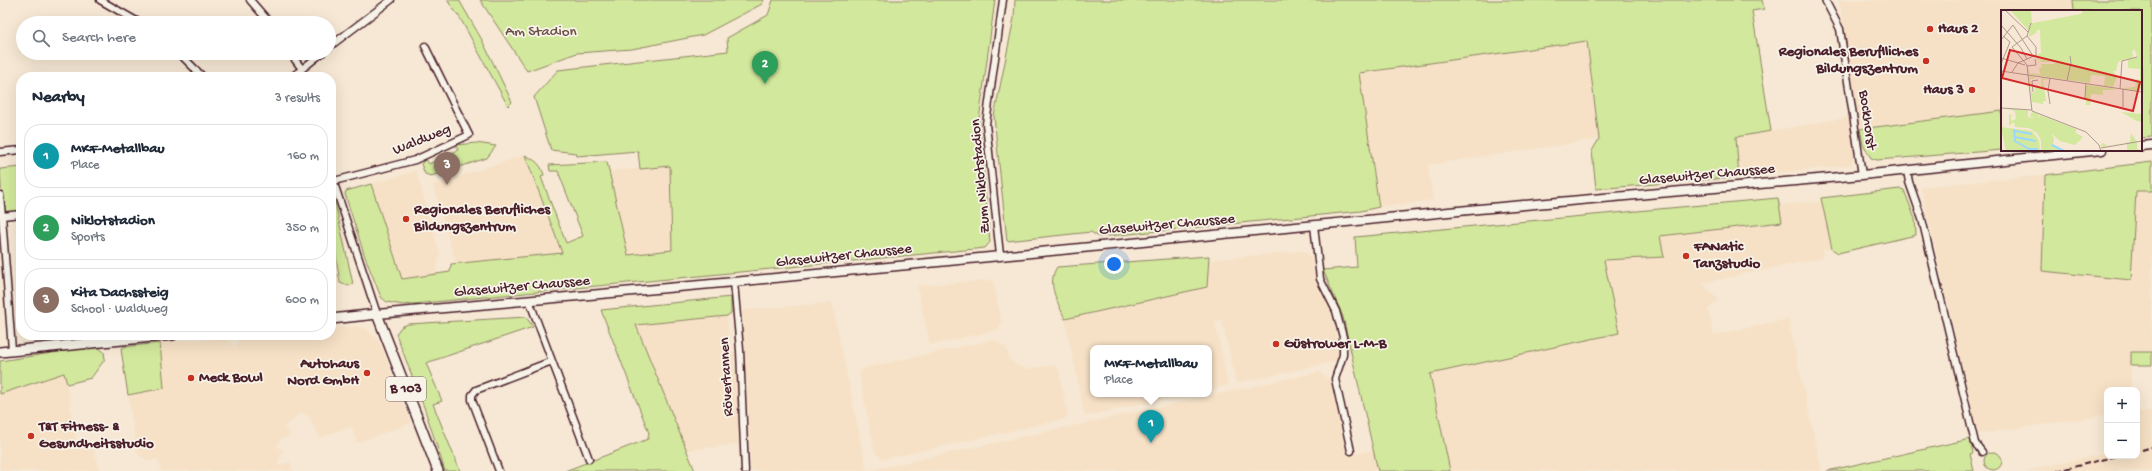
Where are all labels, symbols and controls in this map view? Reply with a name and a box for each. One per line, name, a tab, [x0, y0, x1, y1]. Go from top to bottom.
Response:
inset map	[2001, 10, 2142, 151]
search box	[16, 16, 336, 60]
place label: Haus 2	[1938, 20, 1979, 38]
park label: Am Stadion	[505, 23, 577, 41]
marker: Haus 2	[1925, 24, 1935, 34]
icon: search	[30, 27, 52, 49]
text: Search here	[62, 29, 136, 47]
place label: Regionales Beruflliches Bildungszentrum	[1778, 43, 1919, 78]
pin: 2	[752, 51, 778, 84]
marker: Regionales Beruflliches Bildungszentrum	[1921, 56, 1931, 66]
place label: Haus 3	[1923, 81, 1964, 99]
marker: Haus 3	[1967, 85, 1977, 95]
text: Nearby	[32, 88, 85, 108]
street label: Bockhorst	[1854, 88, 1880, 153]
text: 3 results	[275, 91, 320, 106]
street label: Zum Niklotstadion	[967, 118, 995, 234]
street label: Waldweg	[390, 120, 454, 160]
text: MKF-Metallbau	[71, 140, 165, 158]
text: 1	[43, 149, 49, 164]
text: 160 m	[287, 149, 319, 164]
pin: 3	[434, 152, 460, 185]
text: Place	[71, 158, 99, 173]
street label: Glasewitzer Chaussee	[1638, 160, 1776, 190]
place label: Regionales Berufliches Bildungszentrum	[413, 201, 552, 236]
street label: Glasewitzer Chaussee	[1098, 210, 1236, 240]
text: Niklotstadion	[71, 212, 155, 230]
marker: Regionales Berufliches Bildungszentrum	[401, 214, 411, 224]
text: 2	[43, 221, 49, 236]
text: 350 m	[286, 221, 319, 236]
text: Sports	[71, 230, 105, 245]
place label: FANatic Tanzstudio	[1693, 238, 1761, 273]
street label: Glasewitzer Chaussee	[775, 240, 913, 272]
marker: FANatic Tanzstudio	[1681, 251, 1691, 261]
your location	[1104, 254, 1124, 274]
street label: Glasewitzer Chaussee	[453, 272, 591, 302]
text: Kita Dachssteig	[71, 284, 168, 302]
text: 3	[43, 293, 49, 308]
text: 600 m	[285, 293, 319, 308]
text: School · Waldweg	[71, 302, 168, 317]
place label: Güstrower L-M-B	[1284, 335, 1388, 353]
street label: Rövertannen	[716, 337, 738, 417]
marker: Güstrower L-M-B	[1271, 339, 1281, 349]
popup	[1090, 345, 1212, 397]
place label: Autohaus Nord GmbH	[287, 355, 360, 390]
text: MKF-Metallbau	[1104, 355, 1198, 373]
marker: Autohaus Nord GmbH	[362, 368, 372, 378]
place label: Meck Bowl	[199, 369, 264, 387]
marker: Meck Bowl	[186, 373, 196, 383]
text: Place	[1104, 373, 1133, 388]
road number: B 103	[386, 377, 426, 401]
map controls	[2104, 387, 2140, 459]
button: +	[2104, 387, 2140, 423]
pin: 1	[1138, 410, 1164, 443]
place label: T&T Fitness- & Gesundheitsstudio	[38, 418, 154, 453]
button: −	[2104, 423, 2140, 459]
marker: T&T Fitness- & Gesundheitsstudio	[26, 431, 36, 441]

